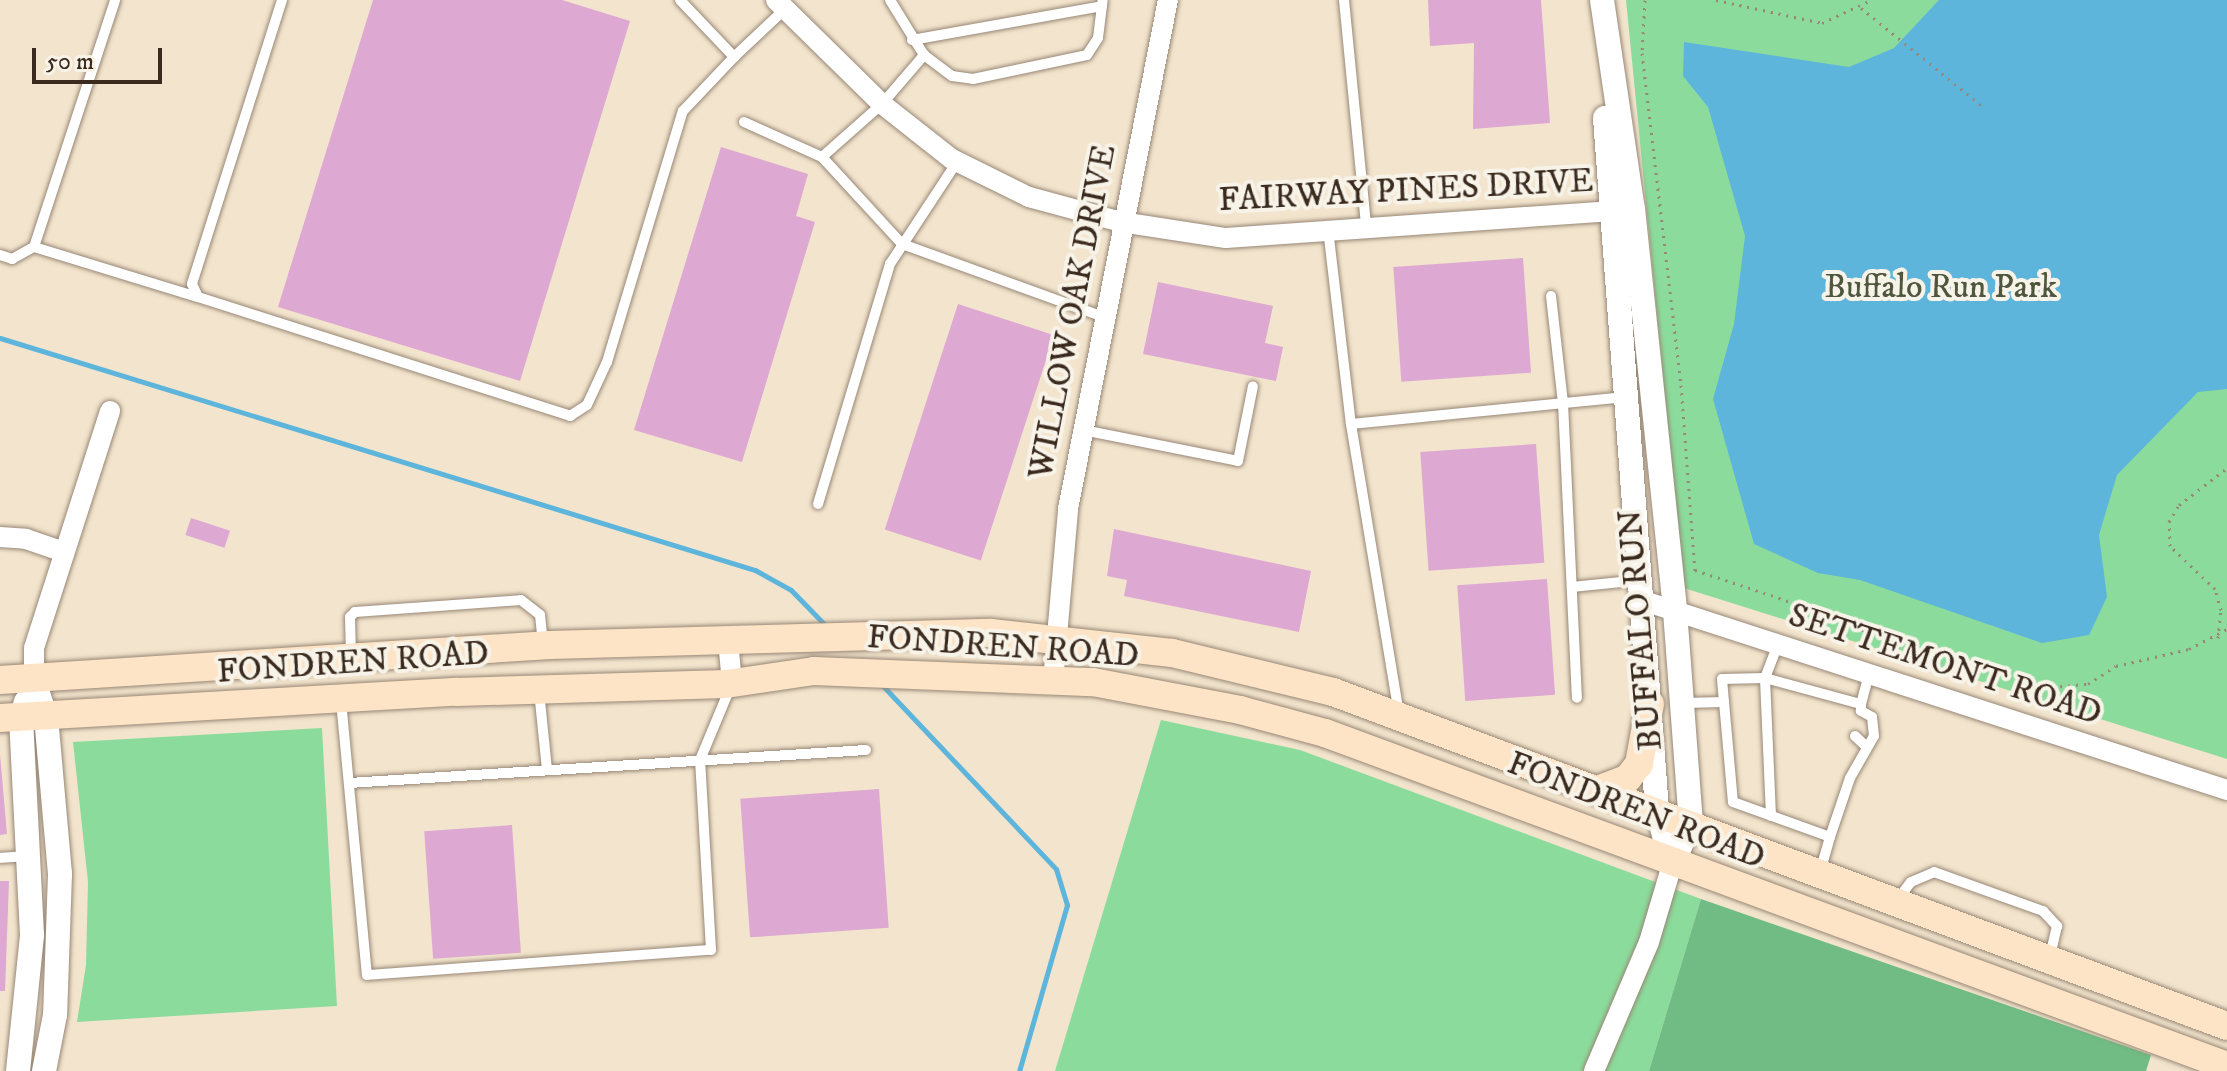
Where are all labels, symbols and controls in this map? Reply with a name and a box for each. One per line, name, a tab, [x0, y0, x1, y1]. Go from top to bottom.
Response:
scale bar	[36, 32, 166, 82]
text: 50 m	[46, 47, 94, 77]
street label: WILLOW OAK DRIVE	[1021, 141, 1125, 483]
street label: FAIRWAY PINES DRIVE	[1217, 161, 1595, 221]
park label: Buffalo Run Park	[1825, 268, 2057, 308]
street label: BUFFALO RUN	[1610, 508, 1672, 752]
street label: SETTEMONT ROAD	[1783, 595, 2107, 735]
street label: FONDREN ROAD	[866, 617, 1140, 677]
street label: FONDREN ROAD	[216, 633, 490, 693]
street label: FONDREN ROAD	[1502, 743, 1770, 879]

